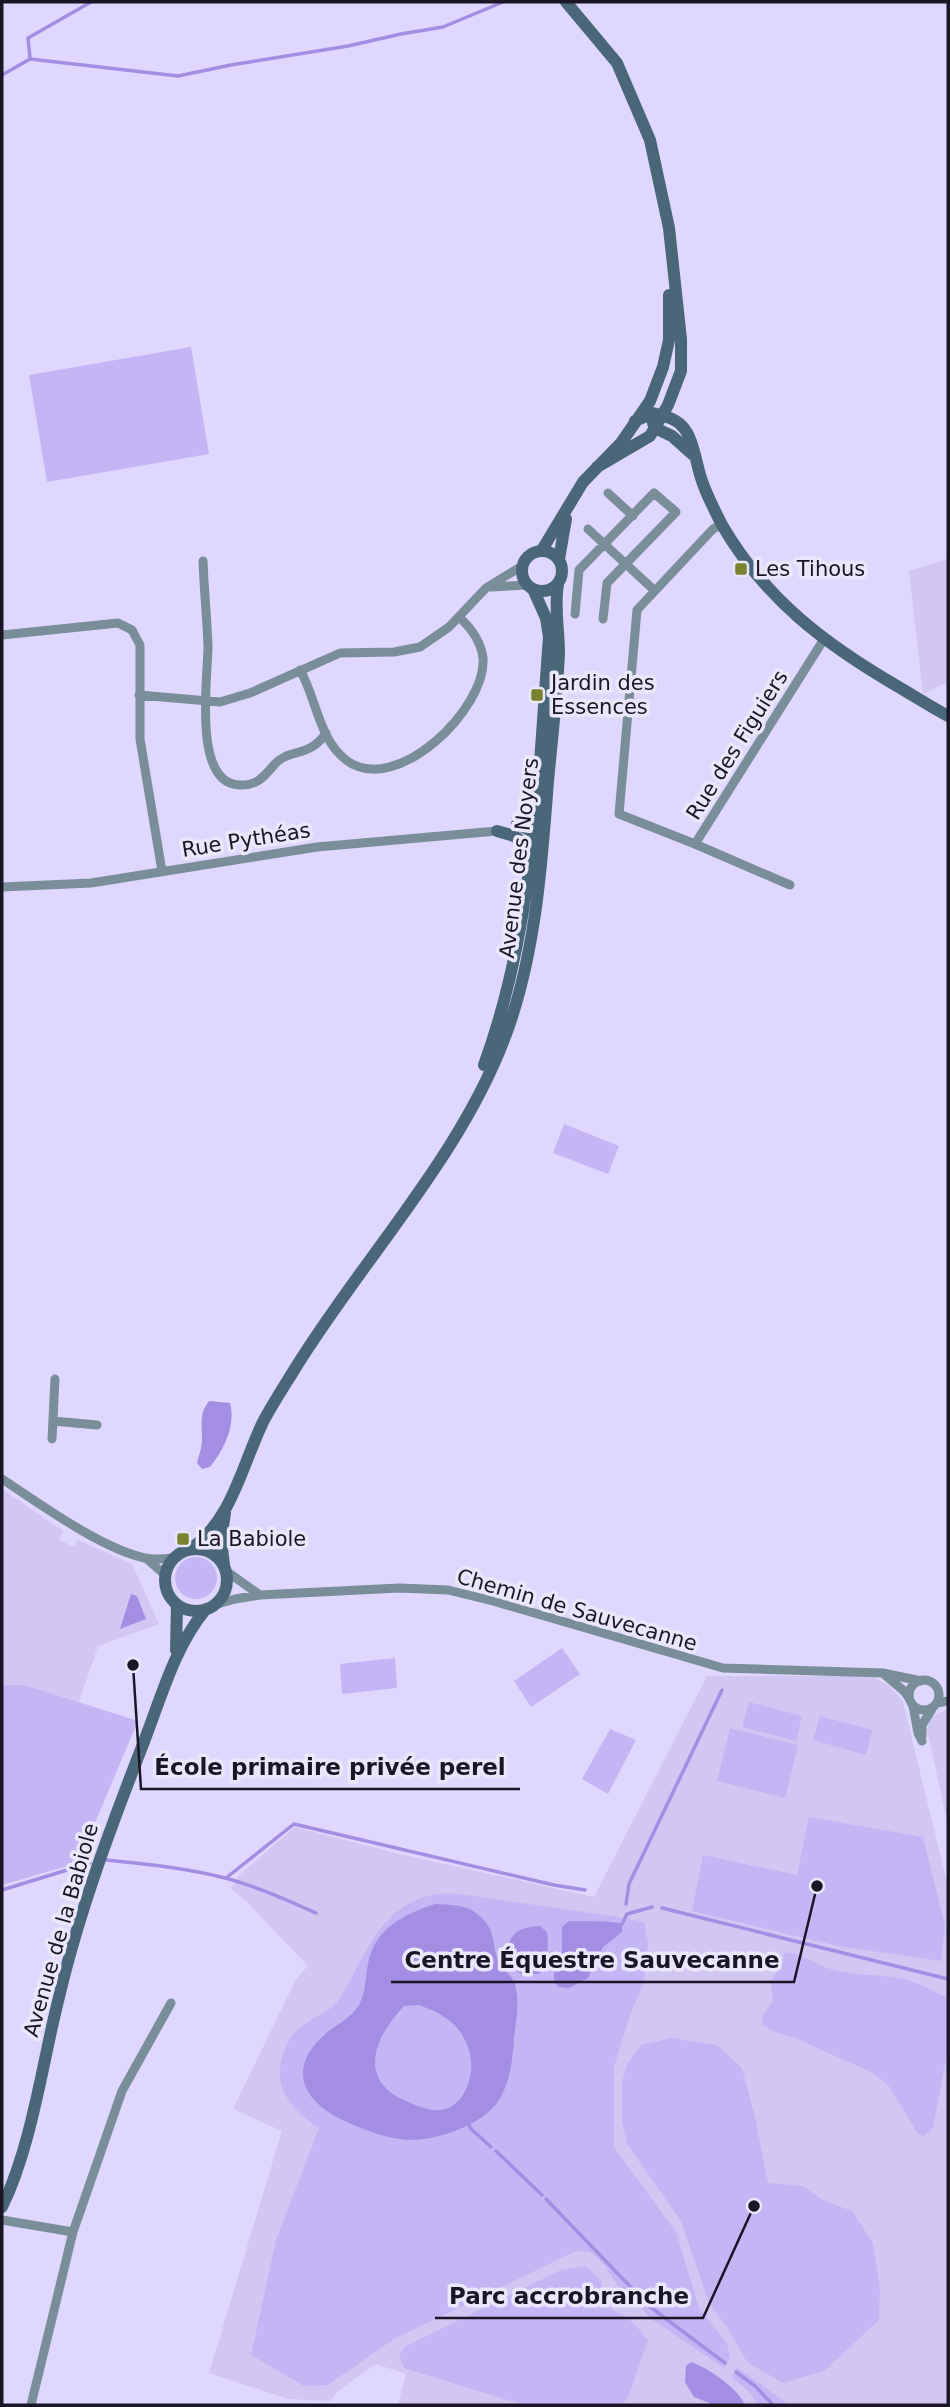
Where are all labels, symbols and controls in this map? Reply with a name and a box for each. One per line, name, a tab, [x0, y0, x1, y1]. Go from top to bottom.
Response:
place label: Les Tihous	[755, 557, 865, 581]
marker: Les Tihous	[733, 561, 749, 577]
street label: Rue des Figuiers	[681, 666, 793, 824]
place label: Jardin des Essences	[549, 671, 655, 719]
marker: Jardin des Essences	[529, 687, 545, 703]
street label: Avenue des Noyers	[495, 756, 543, 960]
street label: Rue Pythéas	[180, 818, 312, 862]
place label: La Babiole	[197, 1527, 306, 1551]
marker: La Babiole	[175, 1531, 191, 1547]
street label: Chemin de Sauvecanne	[454, 1564, 700, 1656]
callout: École primaire privée perel	[141, 1745, 520, 1789]
text: École primaire privée perel	[154, 1753, 506, 1780]
street label: Avenue de la Babiole	[19, 1820, 103, 2040]
callout: Centre Équestre Sauvecanne	[391, 1938, 794, 1982]
text: Centre Équestre Sauvecanne	[404, 1946, 780, 1973]
callout: Parc accrobranche	[435, 2274, 703, 2318]
text: Parc accrobranche	[449, 2283, 689, 2309]

